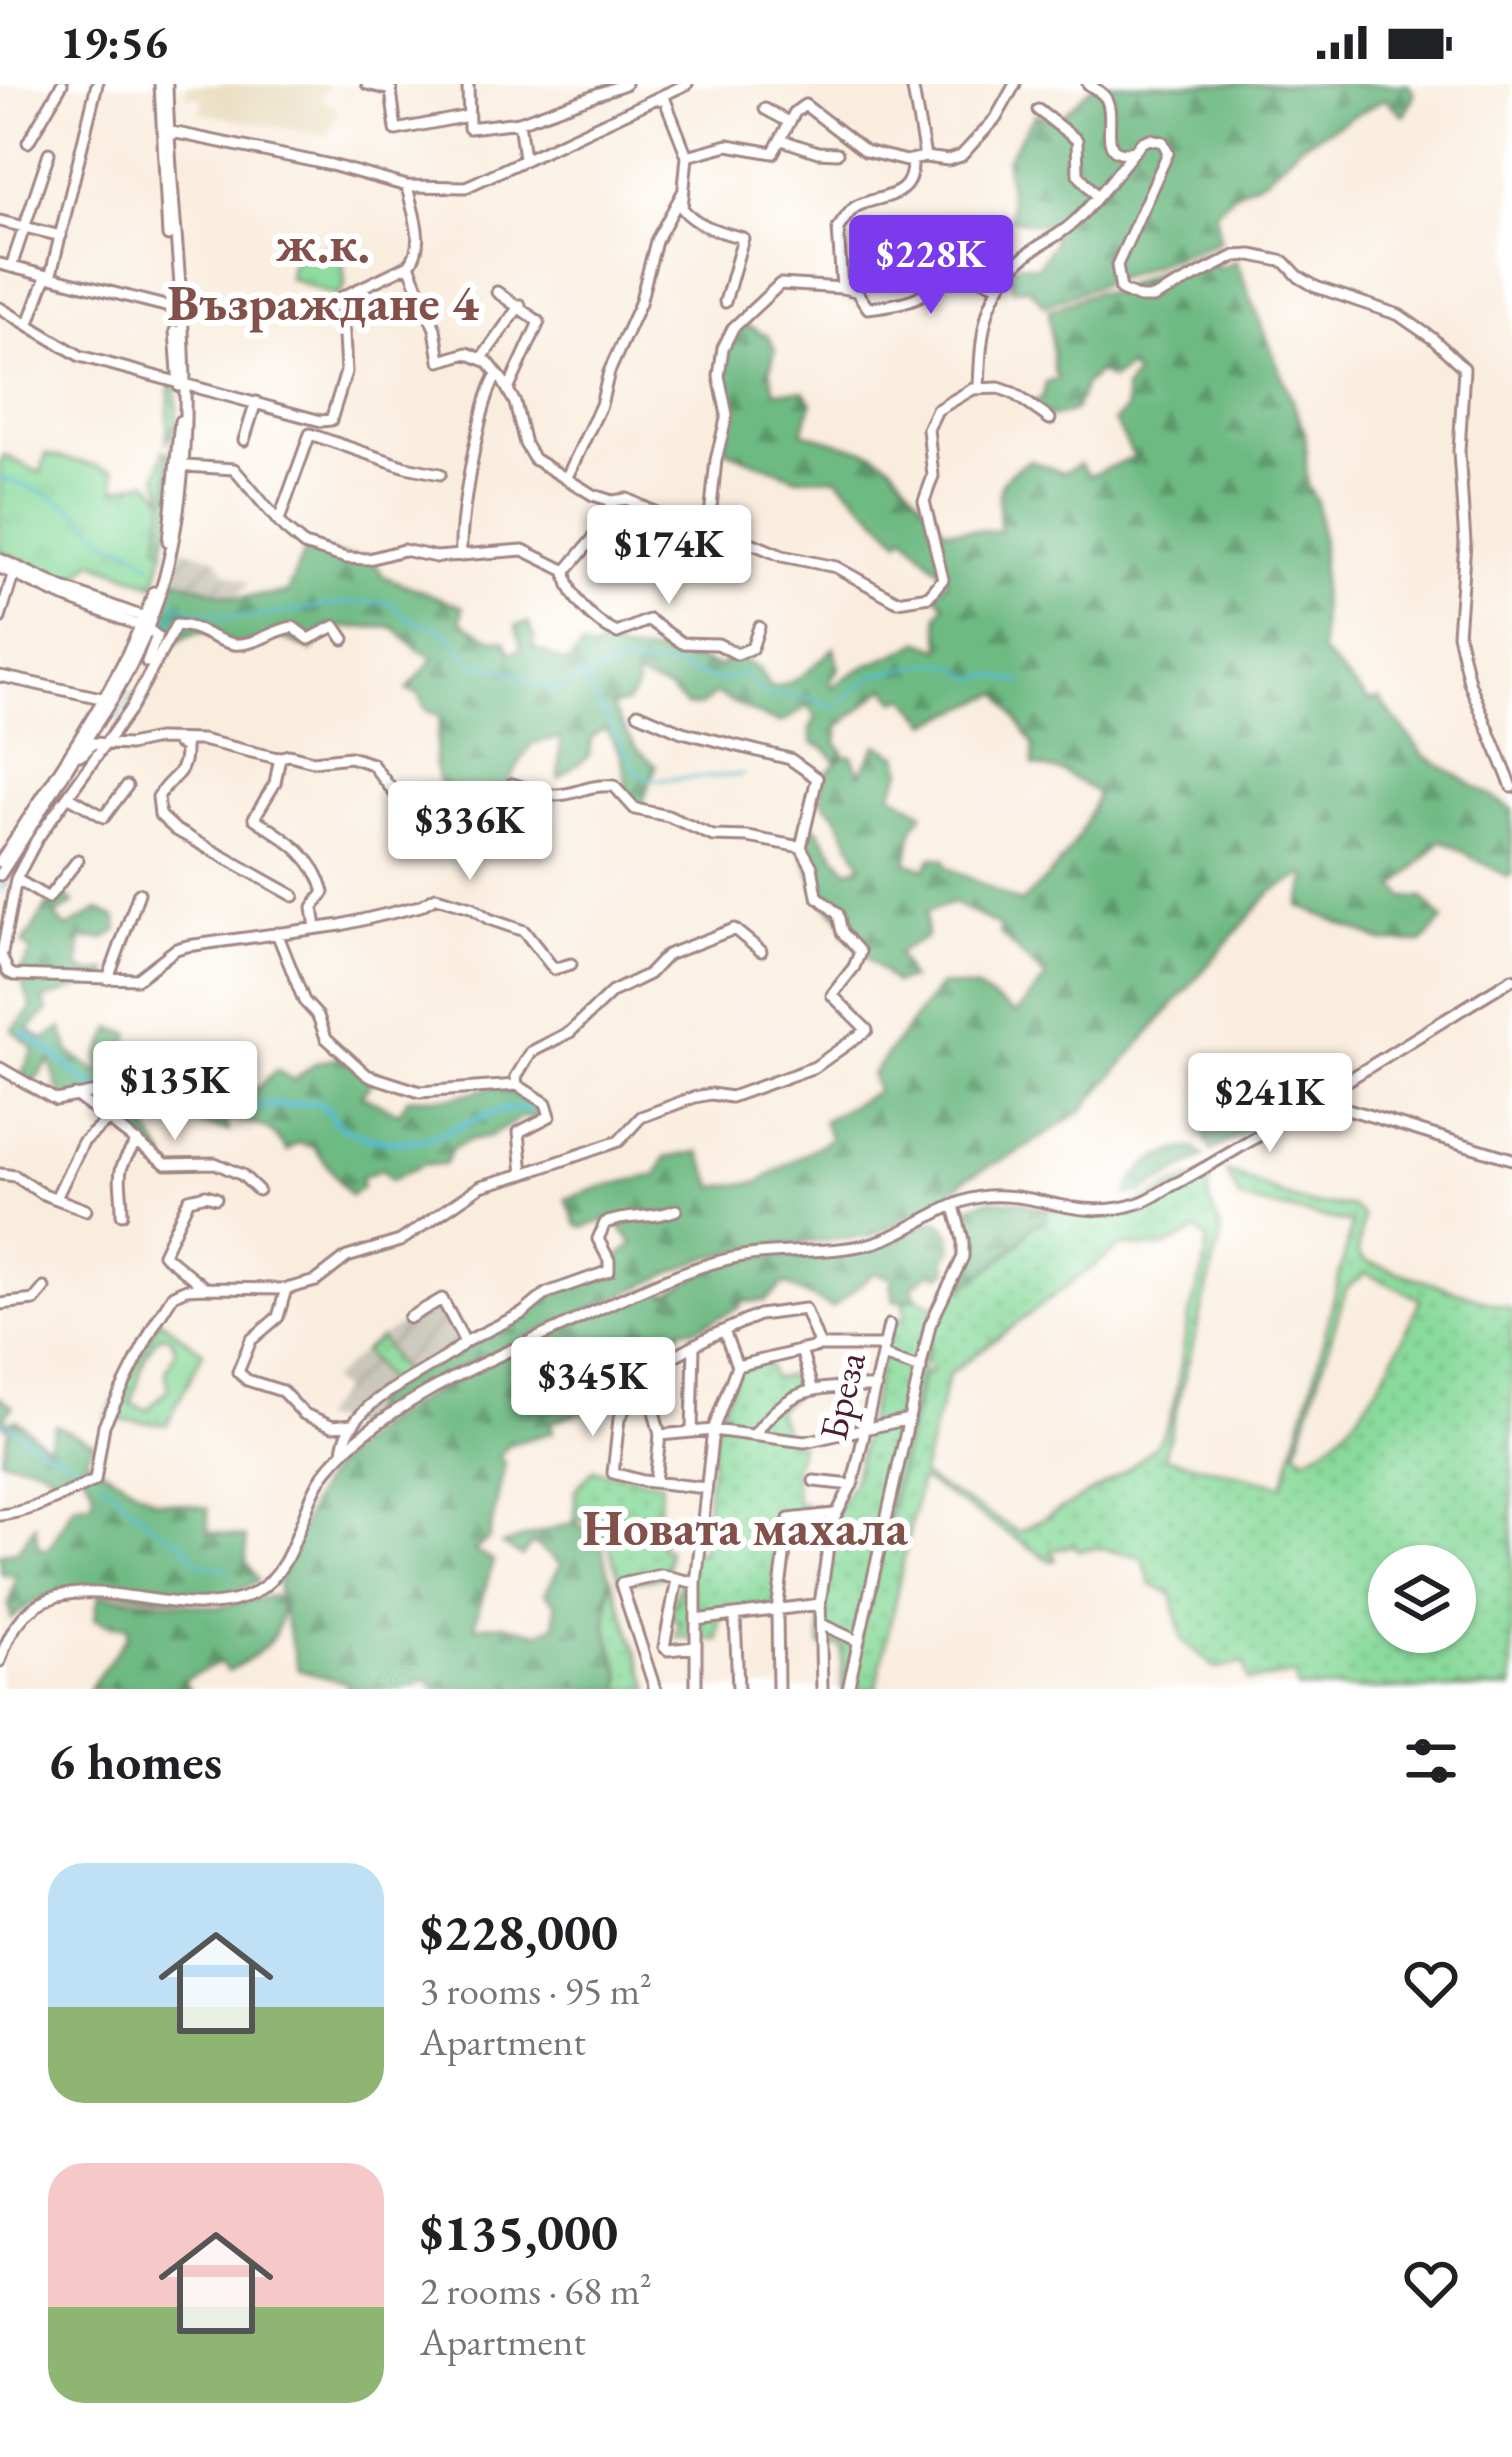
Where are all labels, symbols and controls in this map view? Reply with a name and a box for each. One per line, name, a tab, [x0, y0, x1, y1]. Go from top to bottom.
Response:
text: 19:56	[60, 13, 168, 71]
district label: ж.к. Възраждане 4	[167, 210, 480, 335]
pin: $228K	[847, 215, 1015, 317]
text: $228K	[876, 228, 986, 279]
pin: $174K	[585, 505, 753, 607]
text: $174K	[614, 518, 724, 569]
pin: $336K	[386, 781, 554, 883]
text: $336K	[415, 794, 525, 845]
pin: $135K	[91, 1041, 259, 1143]
pin: $241K	[1186, 1053, 1354, 1155]
text: $135K	[120, 1054, 230, 1105]
text: $241K	[1215, 1066, 1325, 1117]
pin: $345K	[509, 1337, 677, 1439]
street label: Бреза	[807, 1347, 877, 1445]
text: $345K	[538, 1350, 648, 1401]
district label: Новата махала	[582, 1494, 908, 1560]
map controls	[1368, 1545, 1476, 1653]
button: layers	[1368, 1545, 1476, 1653]
text: 6 homes	[48, 1728, 222, 1794]
icon: filters	[1398, 1728, 1464, 1794]
text: $228,000	[420, 1899, 618, 1965]
icon: home	[144, 1911, 288, 2055]
icon: heart	[1398, 1950, 1464, 2016]
text: 3 rooms · 95 m²	[420, 1965, 652, 2016]
text: Apartment	[420, 2016, 586, 2067]
text: $135,000	[420, 2199, 618, 2265]
icon: home	[144, 2211, 288, 2355]
icon: heart	[1398, 2250, 1464, 2316]
text: 2 rooms · 68 m²	[420, 2265, 652, 2316]
text: Apartment	[420, 2316, 586, 2367]

